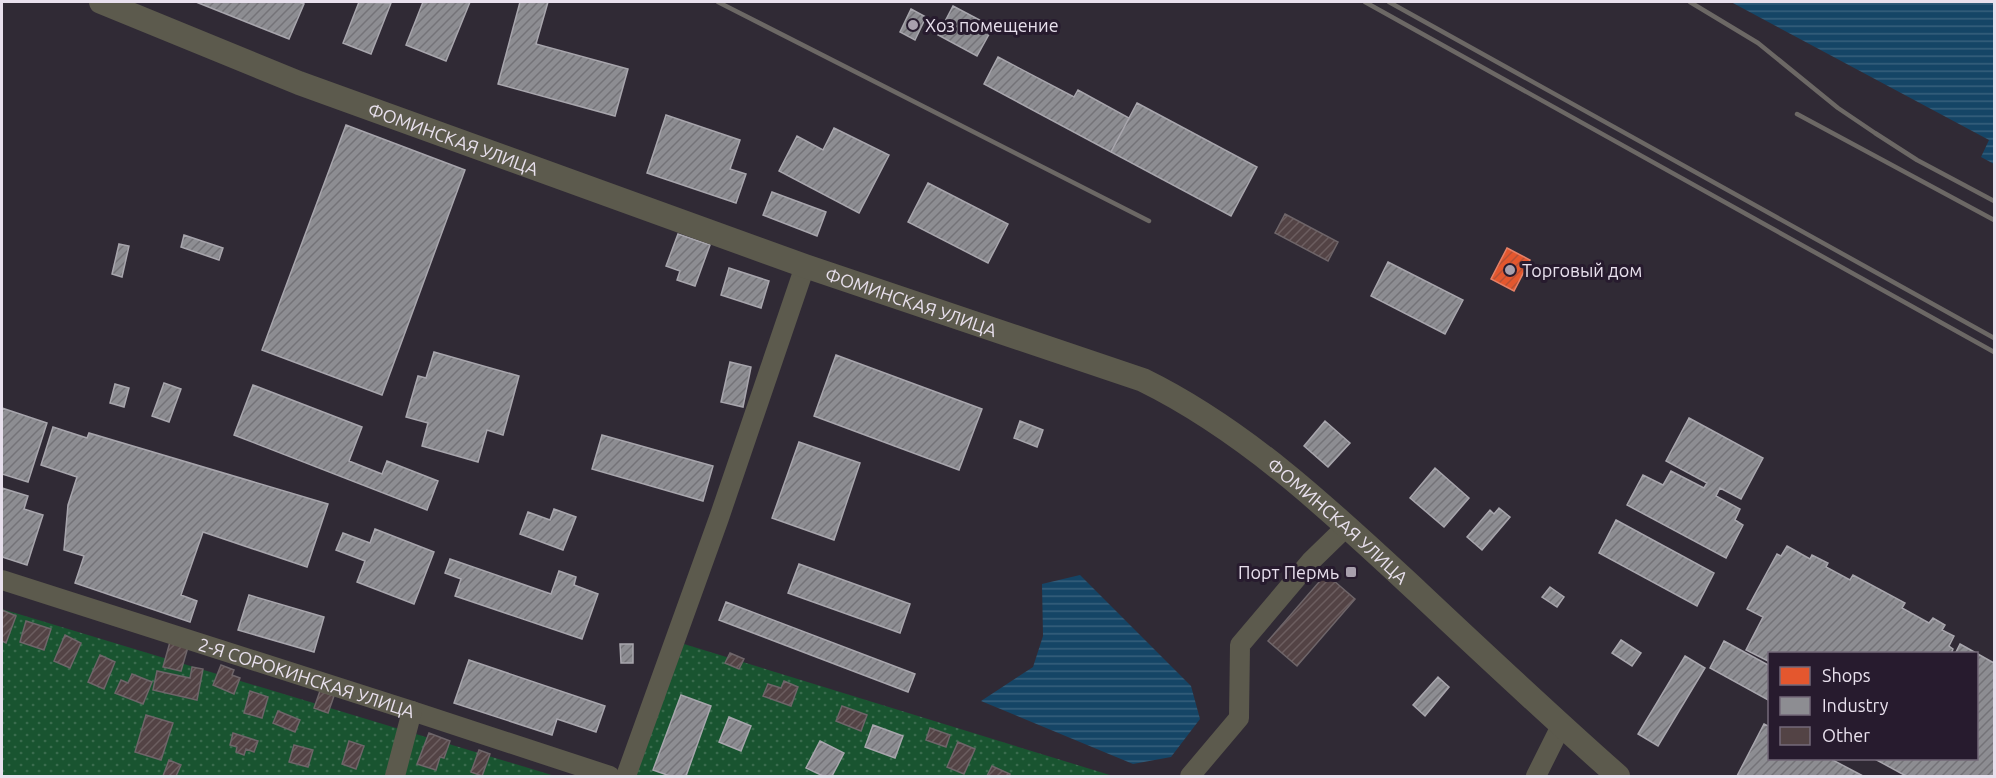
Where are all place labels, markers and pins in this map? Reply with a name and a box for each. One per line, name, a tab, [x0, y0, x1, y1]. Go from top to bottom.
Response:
place label: Хоз помещение	[925, 15, 1059, 35]
marker: Хоз помещение	[906, 18, 920, 32]
place label: Торговый дом	[1522, 260, 1642, 280]
marker: Торговый дом	[1503, 263, 1517, 277]
place label: Порт Пермь	[1238, 562, 1339, 582]
marker: Порт Пермь	[1344, 565, 1358, 579]

